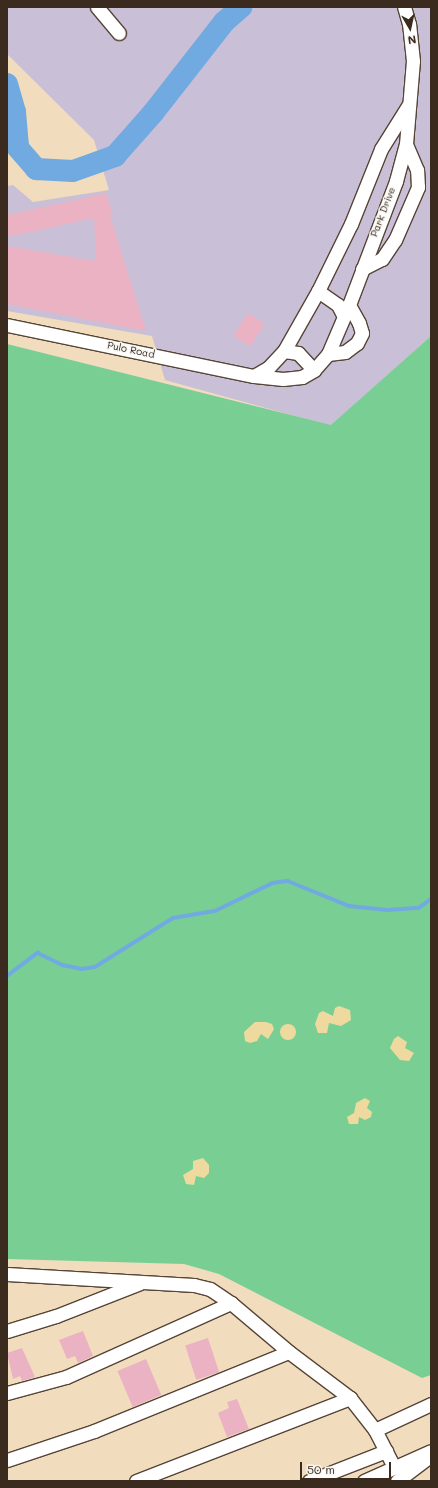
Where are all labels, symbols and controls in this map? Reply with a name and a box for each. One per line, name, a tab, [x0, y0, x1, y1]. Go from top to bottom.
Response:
north arrow	[390, 8, 430, 48]
text: N	[407, 32, 417, 48]
street label: Park Drive	[368, 185, 398, 239]
street label: Pulo Road	[106, 339, 156, 361]
scale bar	[302, 1454, 393, 1480]
text: 50 m	[307, 1461, 335, 1477]

